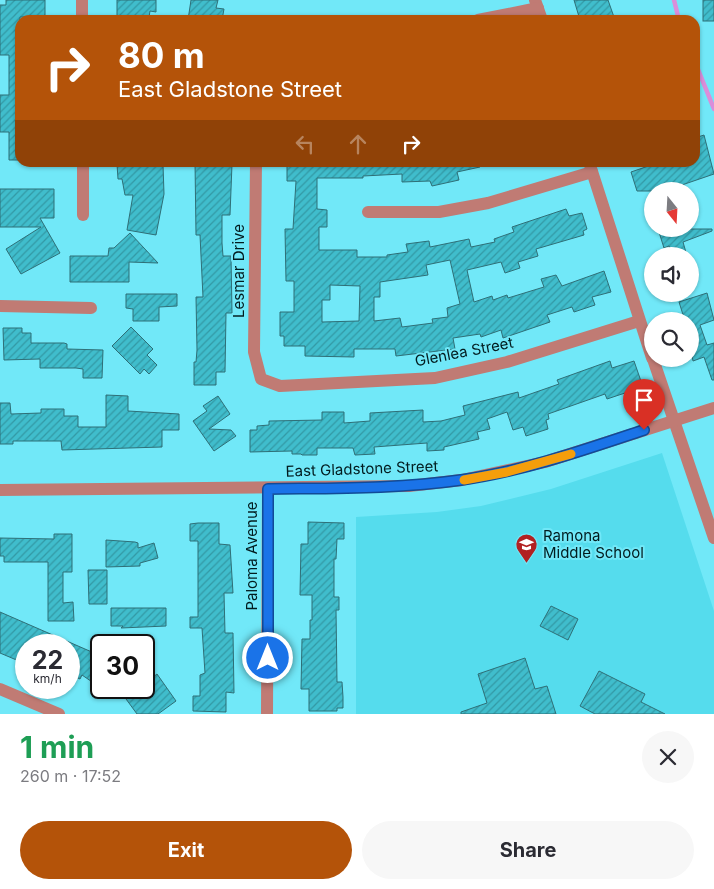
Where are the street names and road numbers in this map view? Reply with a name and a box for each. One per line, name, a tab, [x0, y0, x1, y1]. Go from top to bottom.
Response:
street label: Lesmar Drive	[229, 224, 248, 318]
street label: Glenlea Street	[413, 333, 515, 370]
street label: East Gladstone Street	[285, 456, 439, 481]
street label: Paloma Avenue	[242, 501, 261, 611]

